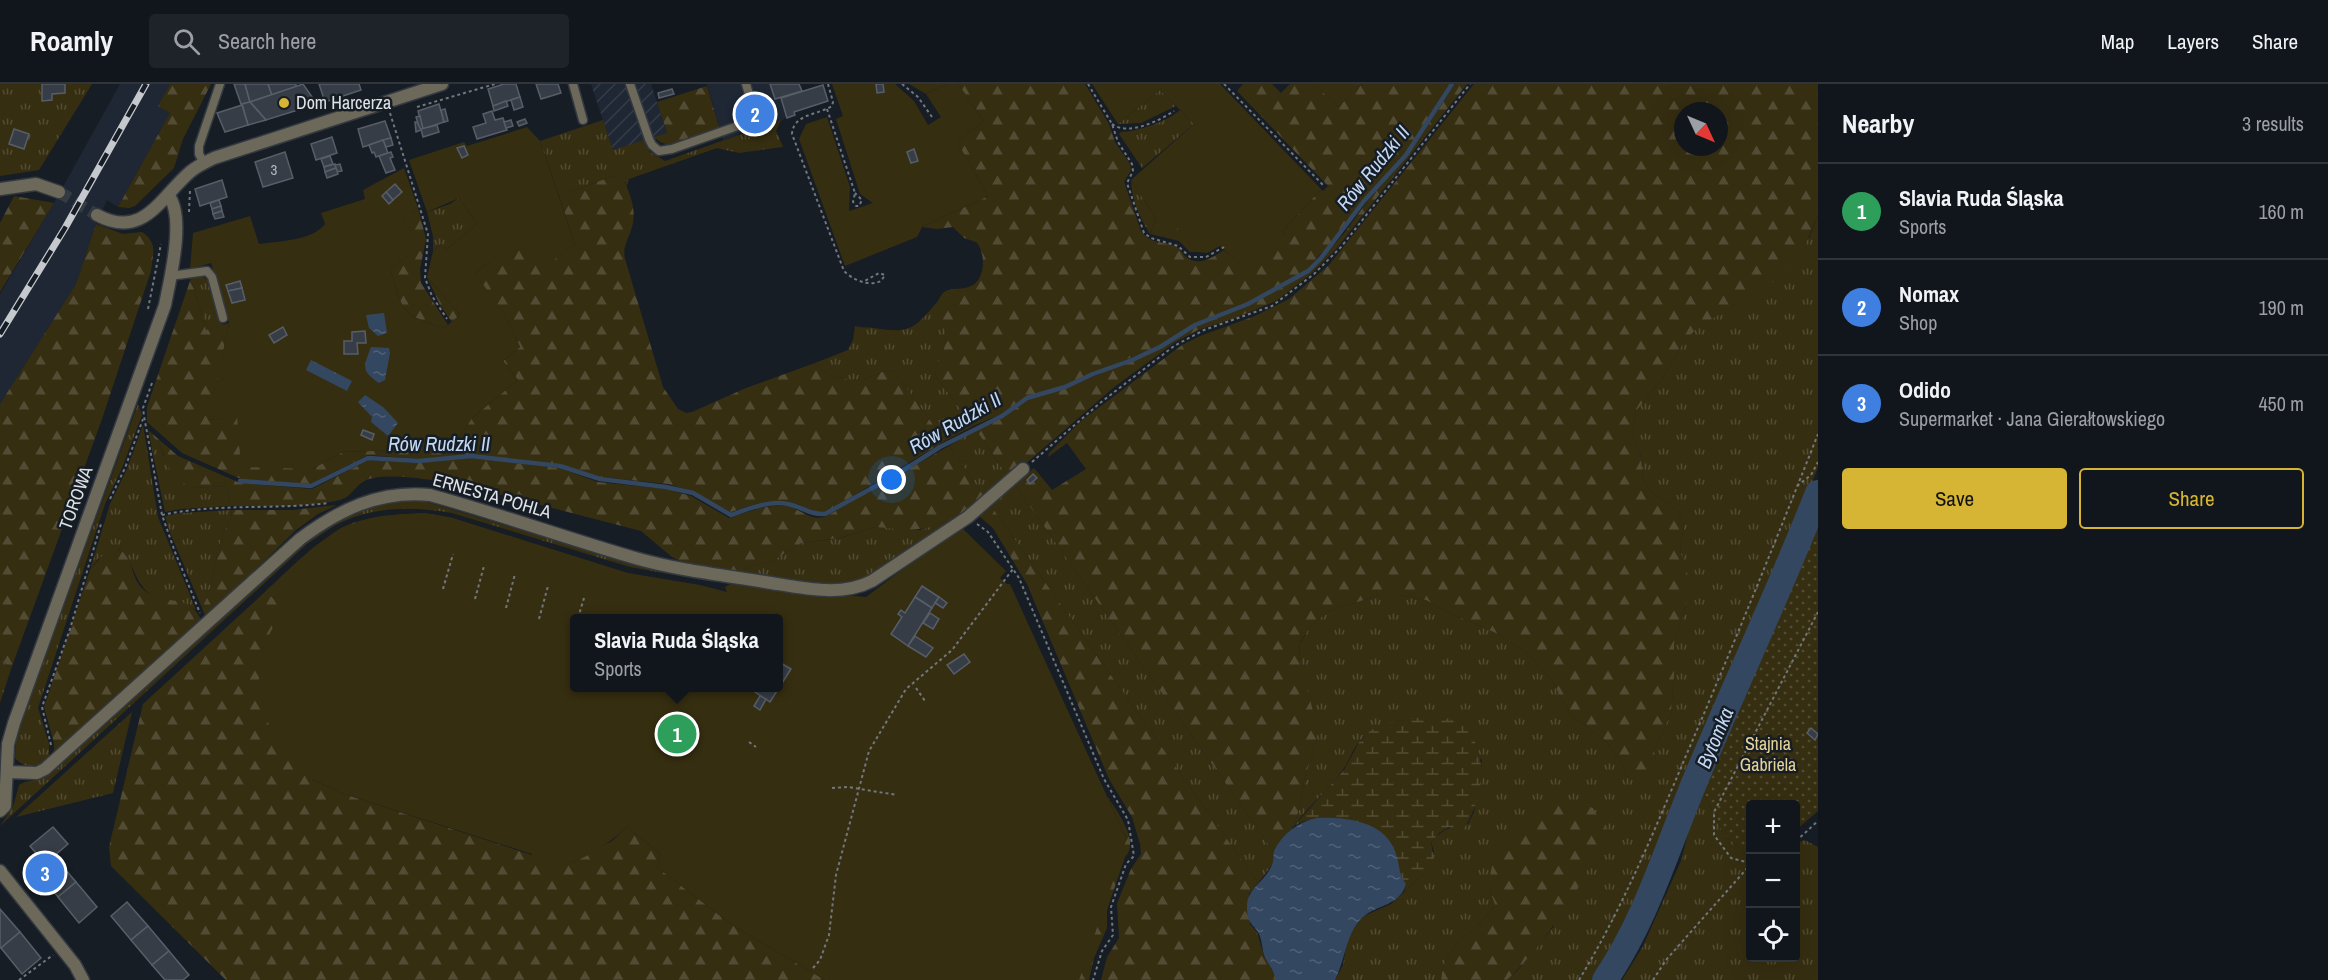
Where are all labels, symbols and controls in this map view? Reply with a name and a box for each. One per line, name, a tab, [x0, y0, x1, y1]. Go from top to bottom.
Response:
search box	[149, 14, 569, 68]
text: Roamly	[30, 22, 113, 60]
icon: search	[170, 25, 203, 58]
text: Search here	[218, 26, 316, 56]
text: Map	[2101, 27, 2134, 56]
text: Layers	[2167, 27, 2219, 56]
text: Share	[2252, 27, 2298, 56]
place label: Dom Harcerza	[296, 90, 391, 115]
pin: 2	[736, 92, 774, 136]
marker: Dom Harcerza	[277, 96, 291, 110]
north arrow	[1674, 102, 1728, 156]
text: Nearby	[1842, 106, 1914, 141]
text: 3 results	[2242, 110, 2304, 137]
water label: Rów Rudzki II	[1330, 119, 1415, 216]
house number: 3	[271, 159, 278, 180]
text: Slavia Ruda Śląska	[1899, 183, 2063, 213]
text: 1	[1857, 198, 1866, 225]
text: 160 m	[2258, 198, 2304, 225]
text: Sports	[1899, 213, 1946, 240]
text: Nomax	[1899, 279, 1959, 309]
text: 2	[1857, 294, 1866, 321]
text: 190 m	[2258, 294, 2304, 321]
text: Shop	[1899, 309, 1937, 336]
text: Odido	[1899, 375, 1951, 405]
water label: Rów Rudzki II	[904, 385, 1006, 460]
text: 3	[1857, 390, 1866, 417]
text: 450 m	[2258, 390, 2304, 417]
text: Supermarket · Jana Gierałtowskiego	[1899, 405, 2165, 432]
water label: Rów Rudzki II	[388, 430, 490, 457]
street label: TOROWA	[53, 463, 99, 533]
your location	[877, 465, 906, 494]
street label: ERNESTA POHLA	[430, 467, 554, 524]
button: Save	[1842, 468, 2067, 529]
button: Share	[2079, 468, 2304, 529]
popup	[570, 614, 783, 692]
text: Slavia Ruda Śląska	[594, 625, 759, 655]
text: Sports	[594, 655, 642, 682]
water label: Bytomka	[1690, 703, 1739, 772]
pin: 1	[658, 712, 696, 756]
park label: Stajnia Gabriela	[1740, 731, 1796, 777]
map controls	[1746, 800, 1800, 962]
button: +	[1746, 800, 1800, 854]
pin: 3	[26, 850, 64, 896]
button: −	[1746, 854, 1800, 908]
button: locate	[1746, 908, 1800, 962]

